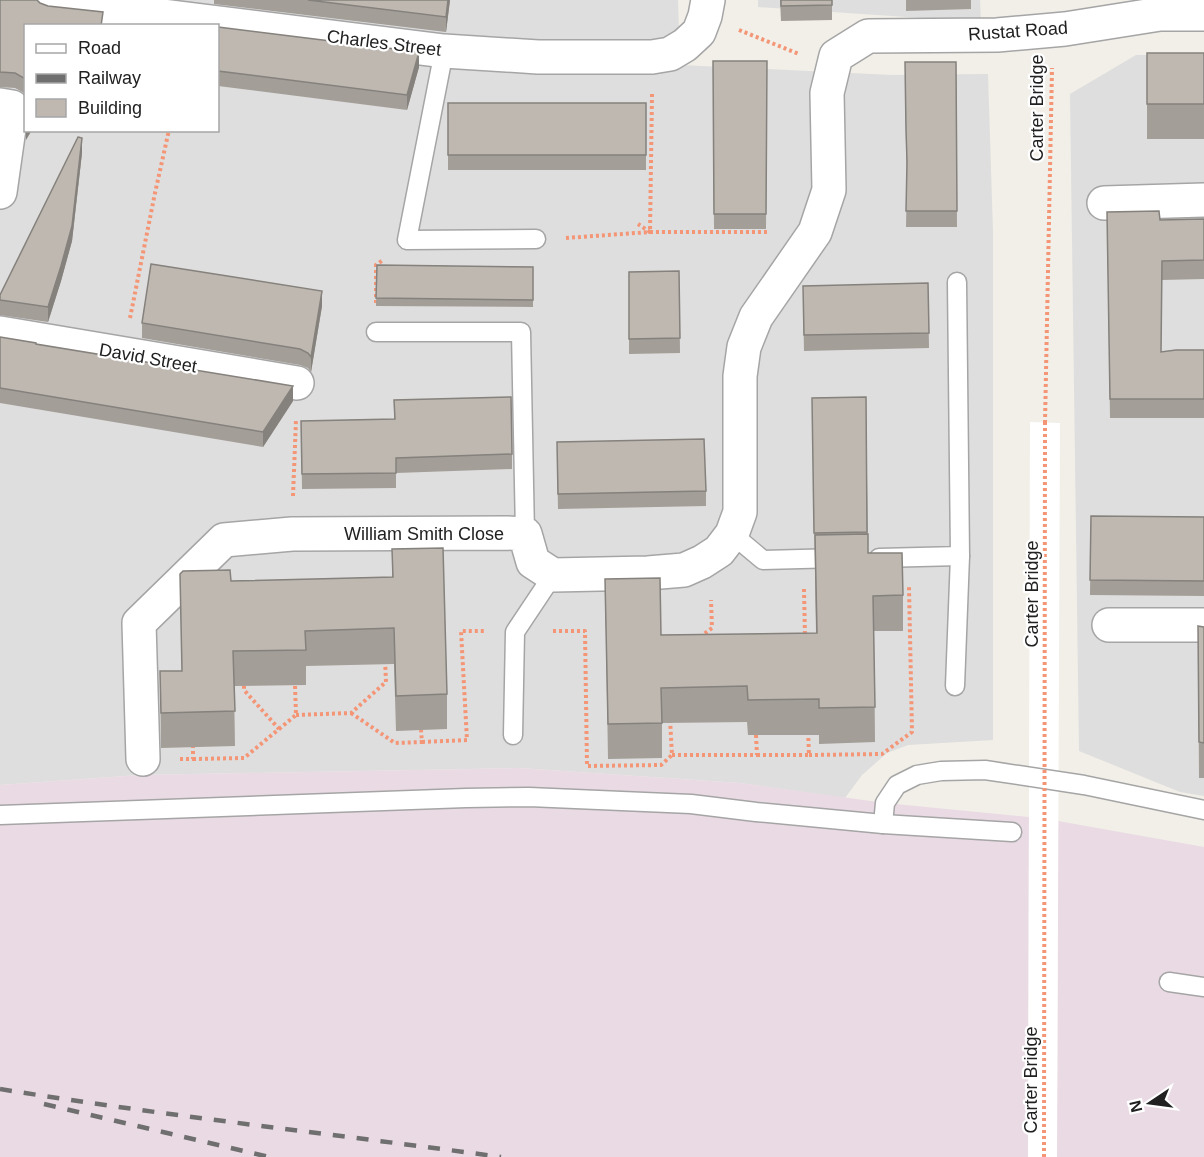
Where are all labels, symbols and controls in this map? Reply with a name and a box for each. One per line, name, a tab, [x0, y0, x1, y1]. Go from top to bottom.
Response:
street label: Rustat Road	[967, 18, 1069, 44]
legend	[24, 24, 219, 132]
street label: Charles Street	[326, 26, 442, 60]
text: Road	[78, 38, 121, 58]
street label: Carter Bridge	[1027, 54, 1047, 162]
text: Railway	[78, 68, 141, 88]
text: Building	[78, 98, 142, 118]
street label: David Street	[97, 340, 199, 376]
street label: William Smith Close	[344, 524, 504, 544]
street label: Carter Bridge	[1022, 540, 1042, 648]
street label: Carter Bridge	[1021, 1026, 1041, 1134]
north arrow	[1120, 1073, 1180, 1133]
text: N	[1126, 1099, 1145, 1114]

